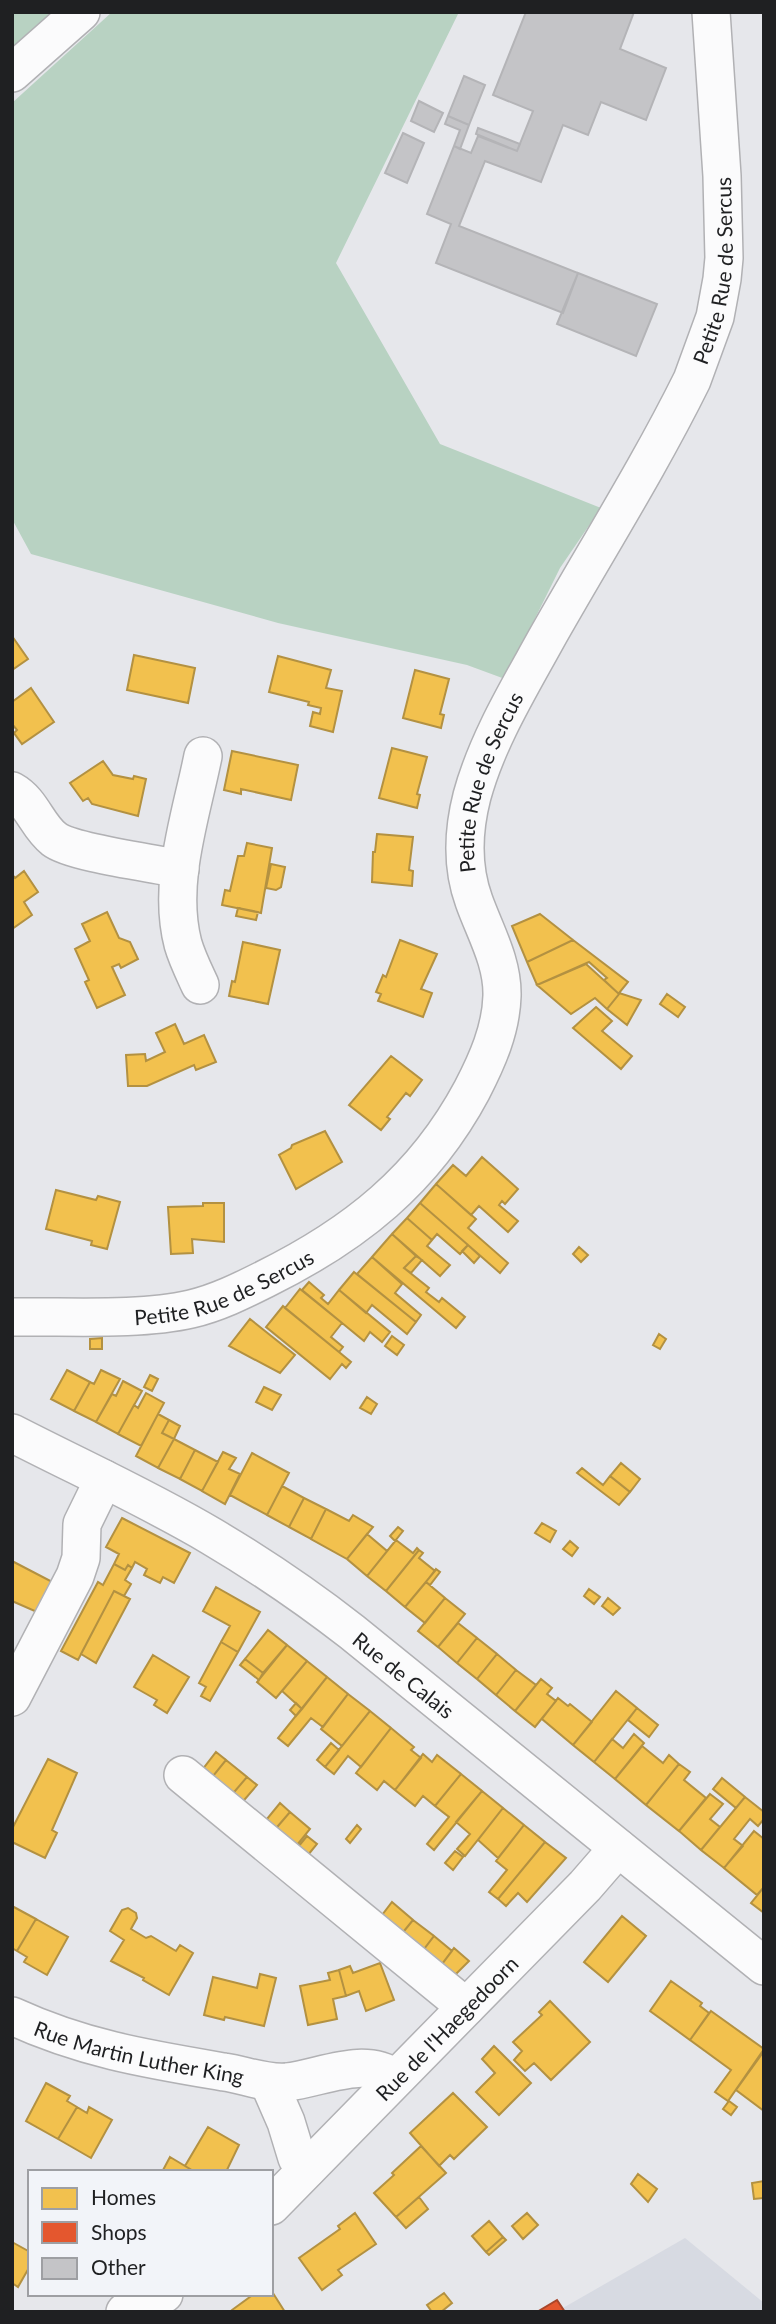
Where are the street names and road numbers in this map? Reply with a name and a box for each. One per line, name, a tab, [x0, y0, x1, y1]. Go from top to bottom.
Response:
street label: Petite Rue de Sercus	[686, 177, 737, 367]
street label: Petite Rue de Sercus	[453, 687, 527, 874]
street label: Petite Rue de Sercus	[133, 1243, 317, 1329]
street label: Rue de Calais	[348, 1626, 460, 1723]
street label: Rue de l'Haegedoorn	[370, 1950, 522, 2105]
street label: Rue Martin Luther King	[31, 2015, 247, 2088]

